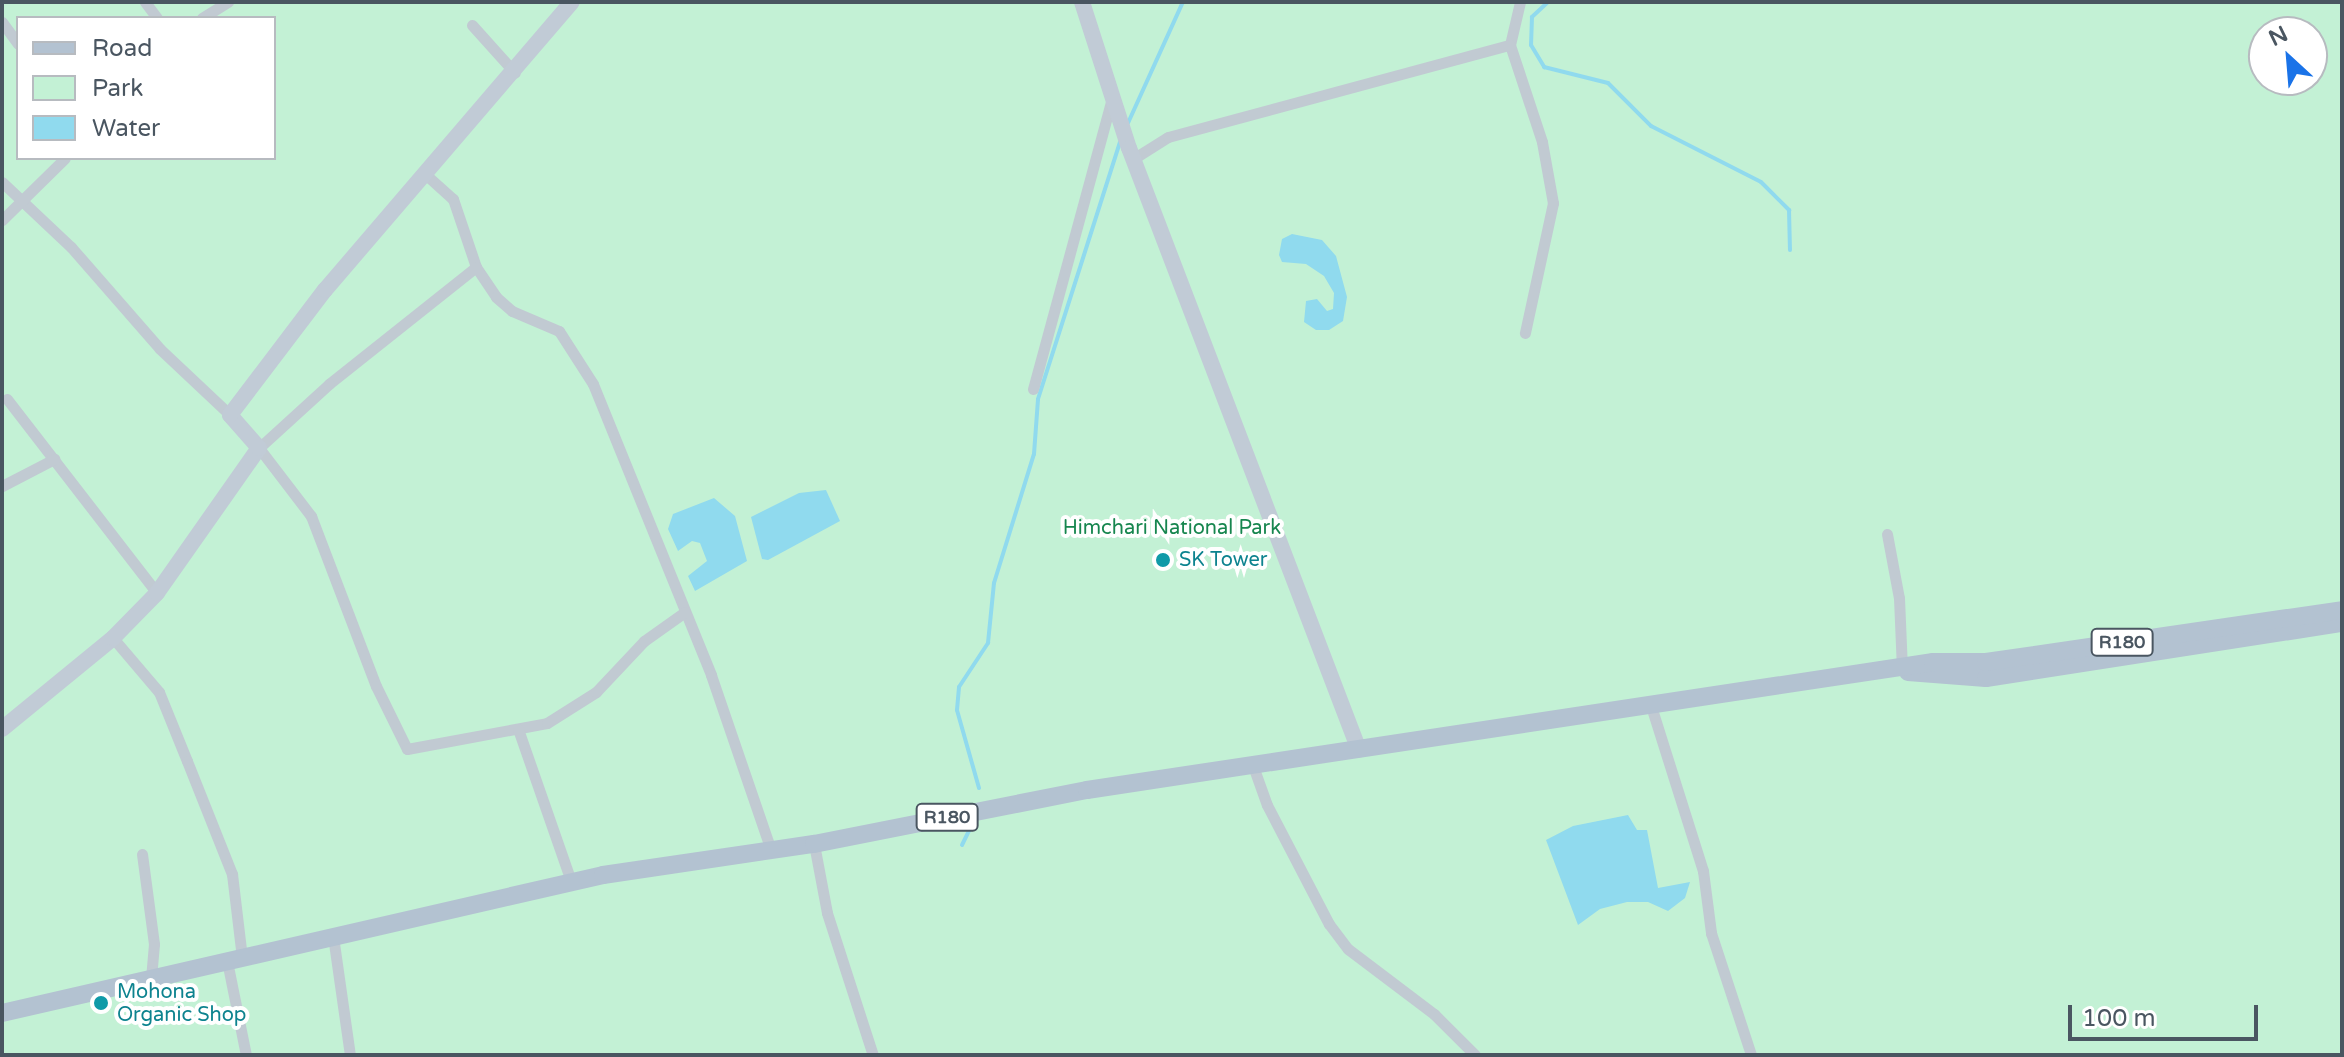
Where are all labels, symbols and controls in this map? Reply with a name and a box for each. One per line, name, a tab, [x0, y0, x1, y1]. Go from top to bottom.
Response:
legend	[16, 16, 276, 160]
north arrow	[2248, 16, 2328, 96]
text: N	[2265, 21, 2292, 52]
text: Road	[92, 34, 152, 63]
text: Park	[92, 74, 143, 103]
text: Water	[92, 114, 160, 143]
park label: Himchari National Park	[1063, 516, 1281, 540]
place label: SK Tower	[1179, 548, 1268, 572]
marker: SK Tower	[1154, 551, 1172, 569]
road number: R180	[2090, 628, 2154, 656]
road number: R180	[915, 803, 979, 831]
place label: Mohona Organic Shop	[117, 980, 246, 1027]
scale bar	[2072, 989, 2262, 1039]
marker: Mohona Organic Shop	[92, 994, 110, 1012]
text: 100 m	[2082, 1004, 2156, 1033]

